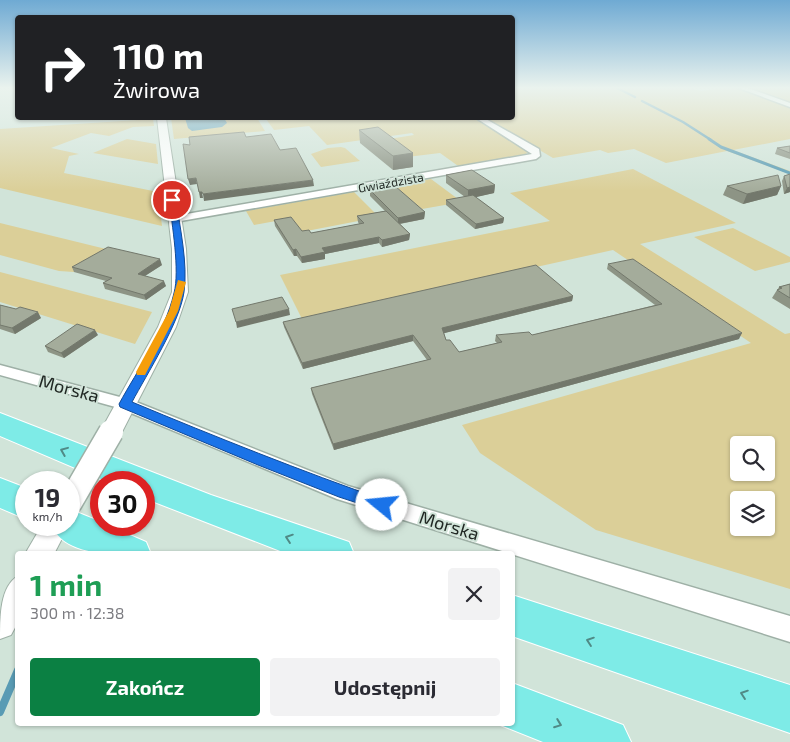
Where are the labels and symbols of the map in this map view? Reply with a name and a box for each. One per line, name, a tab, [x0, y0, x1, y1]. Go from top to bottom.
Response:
street label: Gwiaździsta	[357, 169, 425, 195]
pin	[151, 179, 193, 221]
street label: Morska	[37, 369, 102, 407]
one-way arrow	[60, 447, 68, 457]
speed limit sign: 30	[90, 471, 155, 536]
position arrow	[355, 478, 407, 530]
street label: Morska	[417, 506, 482, 545]
one-way arrow	[285, 533, 294, 543]
one-way arrow	[586, 637, 595, 647]
one-way arrow	[740, 689, 749, 699]
one-way arrow	[553, 718, 562, 728]

